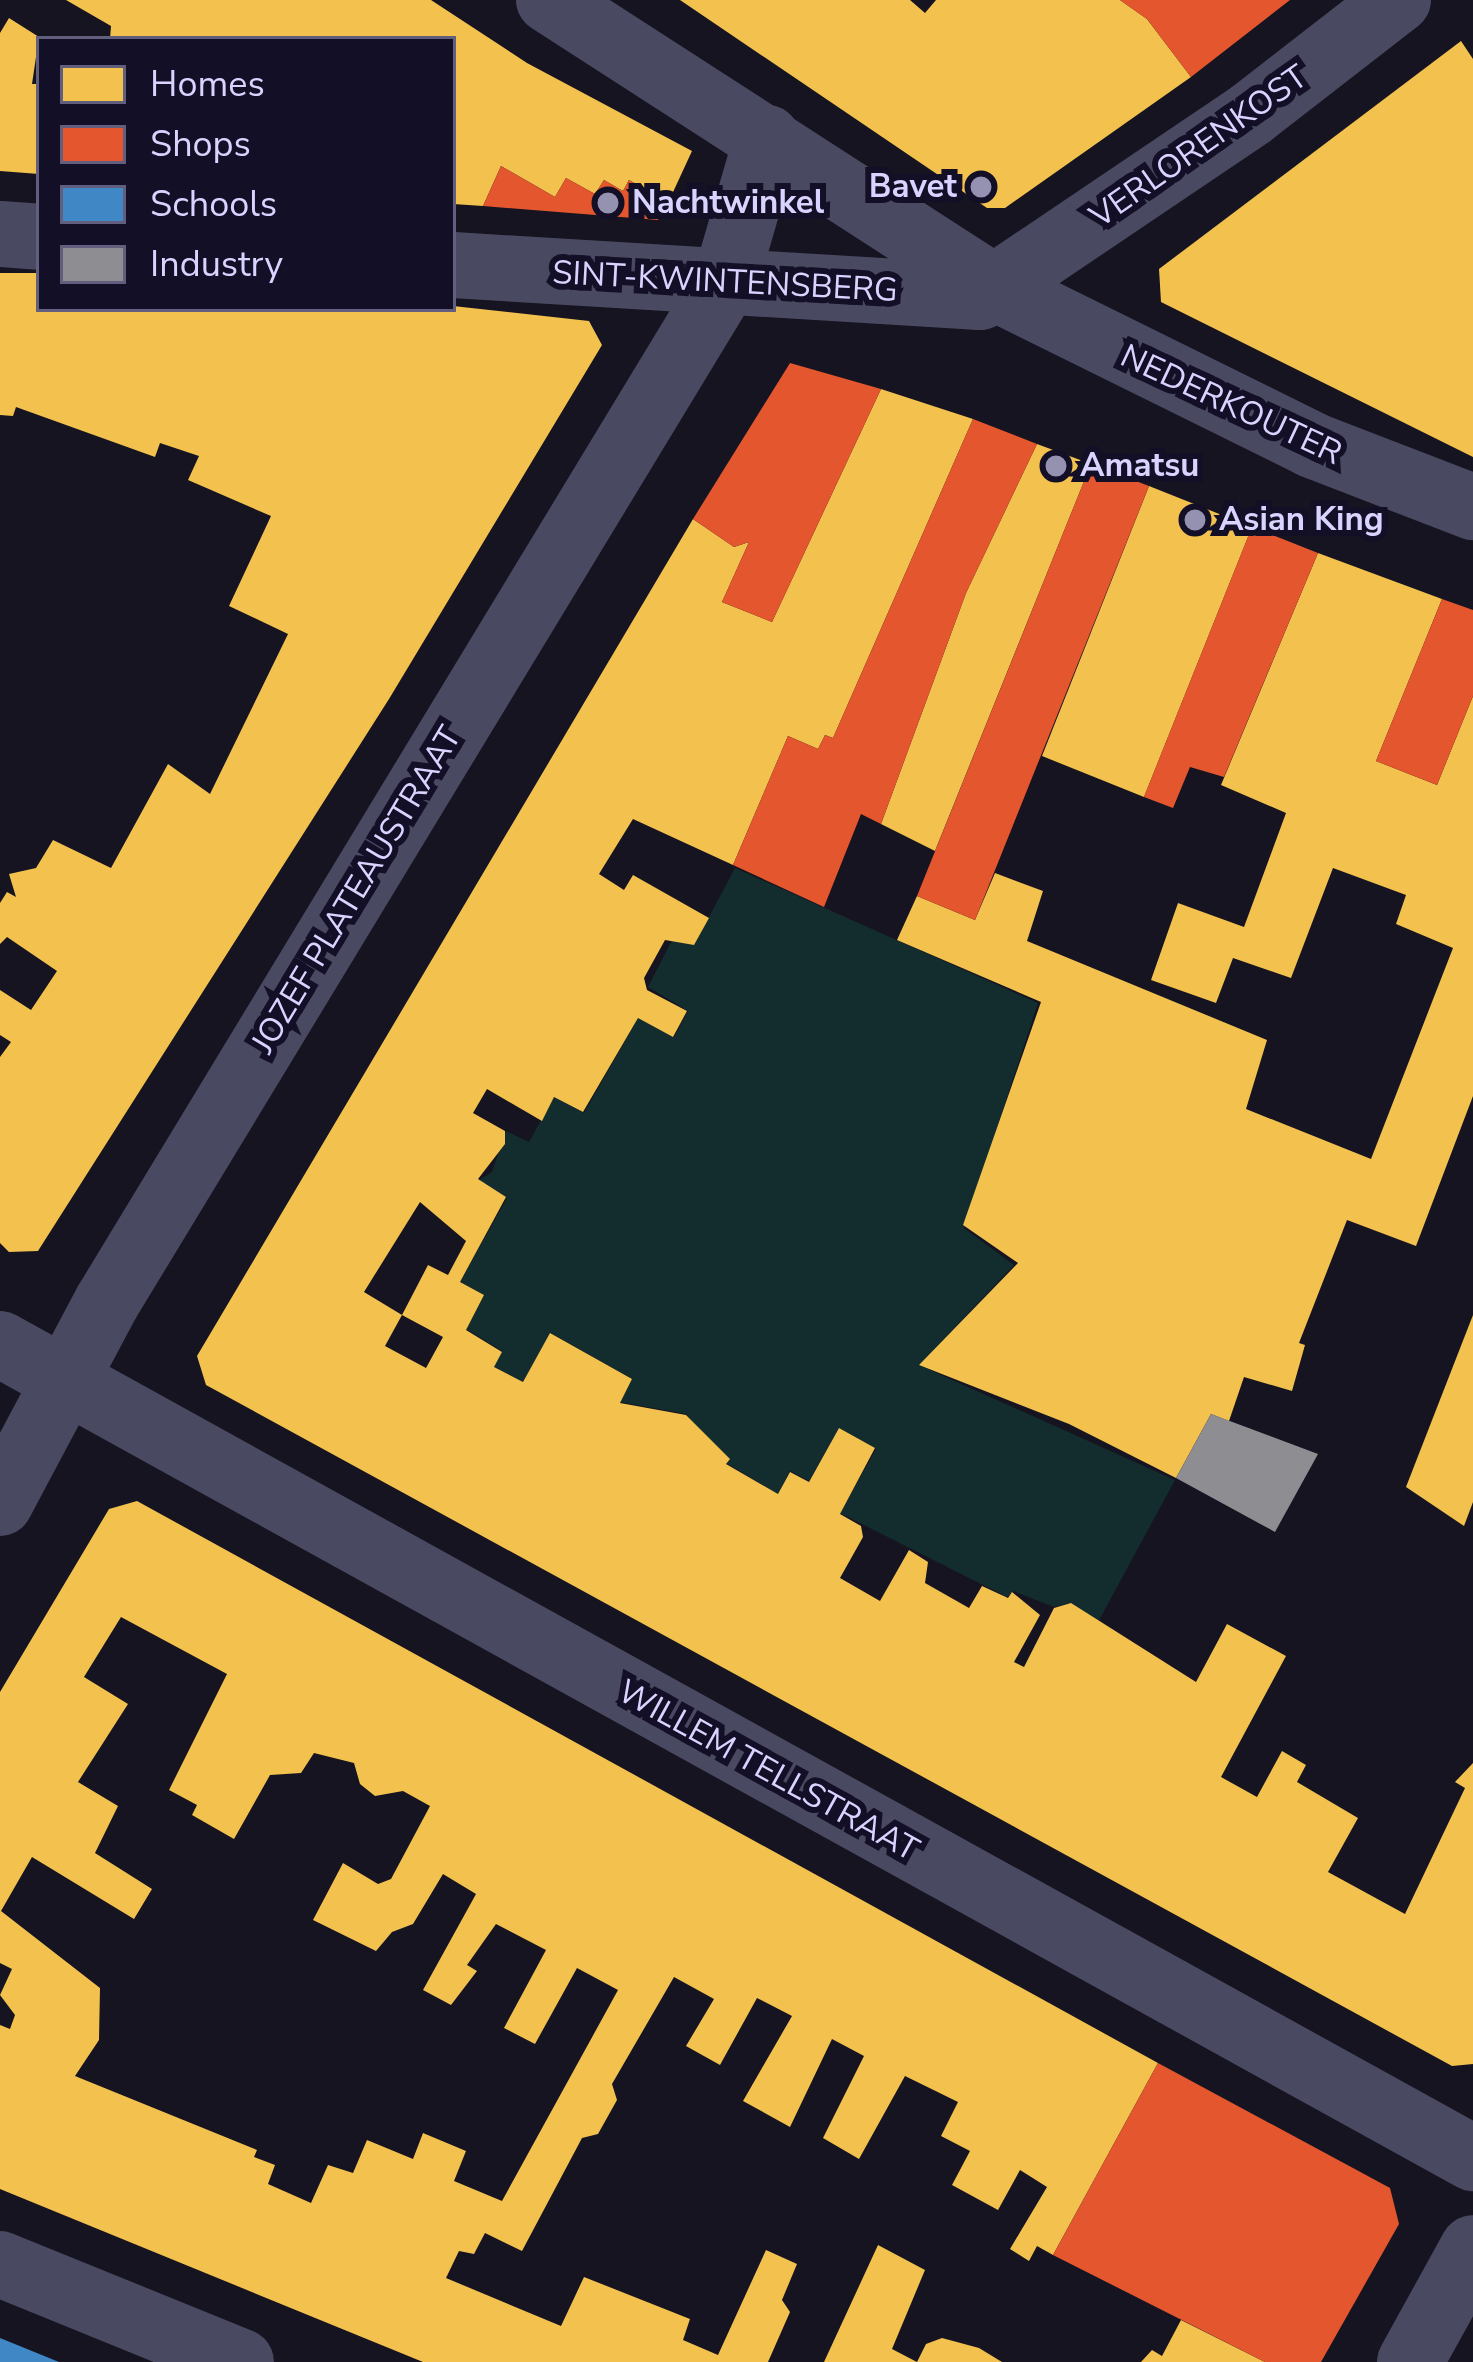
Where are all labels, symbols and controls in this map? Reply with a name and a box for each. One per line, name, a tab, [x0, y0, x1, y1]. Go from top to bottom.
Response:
legend	[36, 36, 456, 312]
street label: VERLORENKOST	[1083, 57, 1315, 237]
text: Homes	[150, 60, 265, 109]
text: Shops	[150, 120, 251, 169]
place label: Bavet	[869, 167, 957, 207]
marker: Bavet	[968, 174, 994, 200]
text: Schools	[150, 180, 277, 229]
place label: Nachtwinkel	[632, 183, 824, 223]
marker: Nachtwinkel	[595, 190, 621, 216]
text: Industry	[150, 240, 283, 289]
street label: SINT-KWINTENSBERG	[551, 253, 899, 311]
street label: NEDERKOUTER	[1114, 336, 1348, 474]
place label: Amatsu	[1080, 446, 1199, 486]
marker: Amatsu	[1043, 453, 1069, 479]
place label: Asian King	[1219, 500, 1384, 540]
marker: Asian King	[1182, 507, 1208, 533]
street label: JOZEF PLATEAUSTRAAT	[244, 720, 470, 1060]
street label: WILLEM TELLSTRAAT	[611, 1672, 925, 1870]

